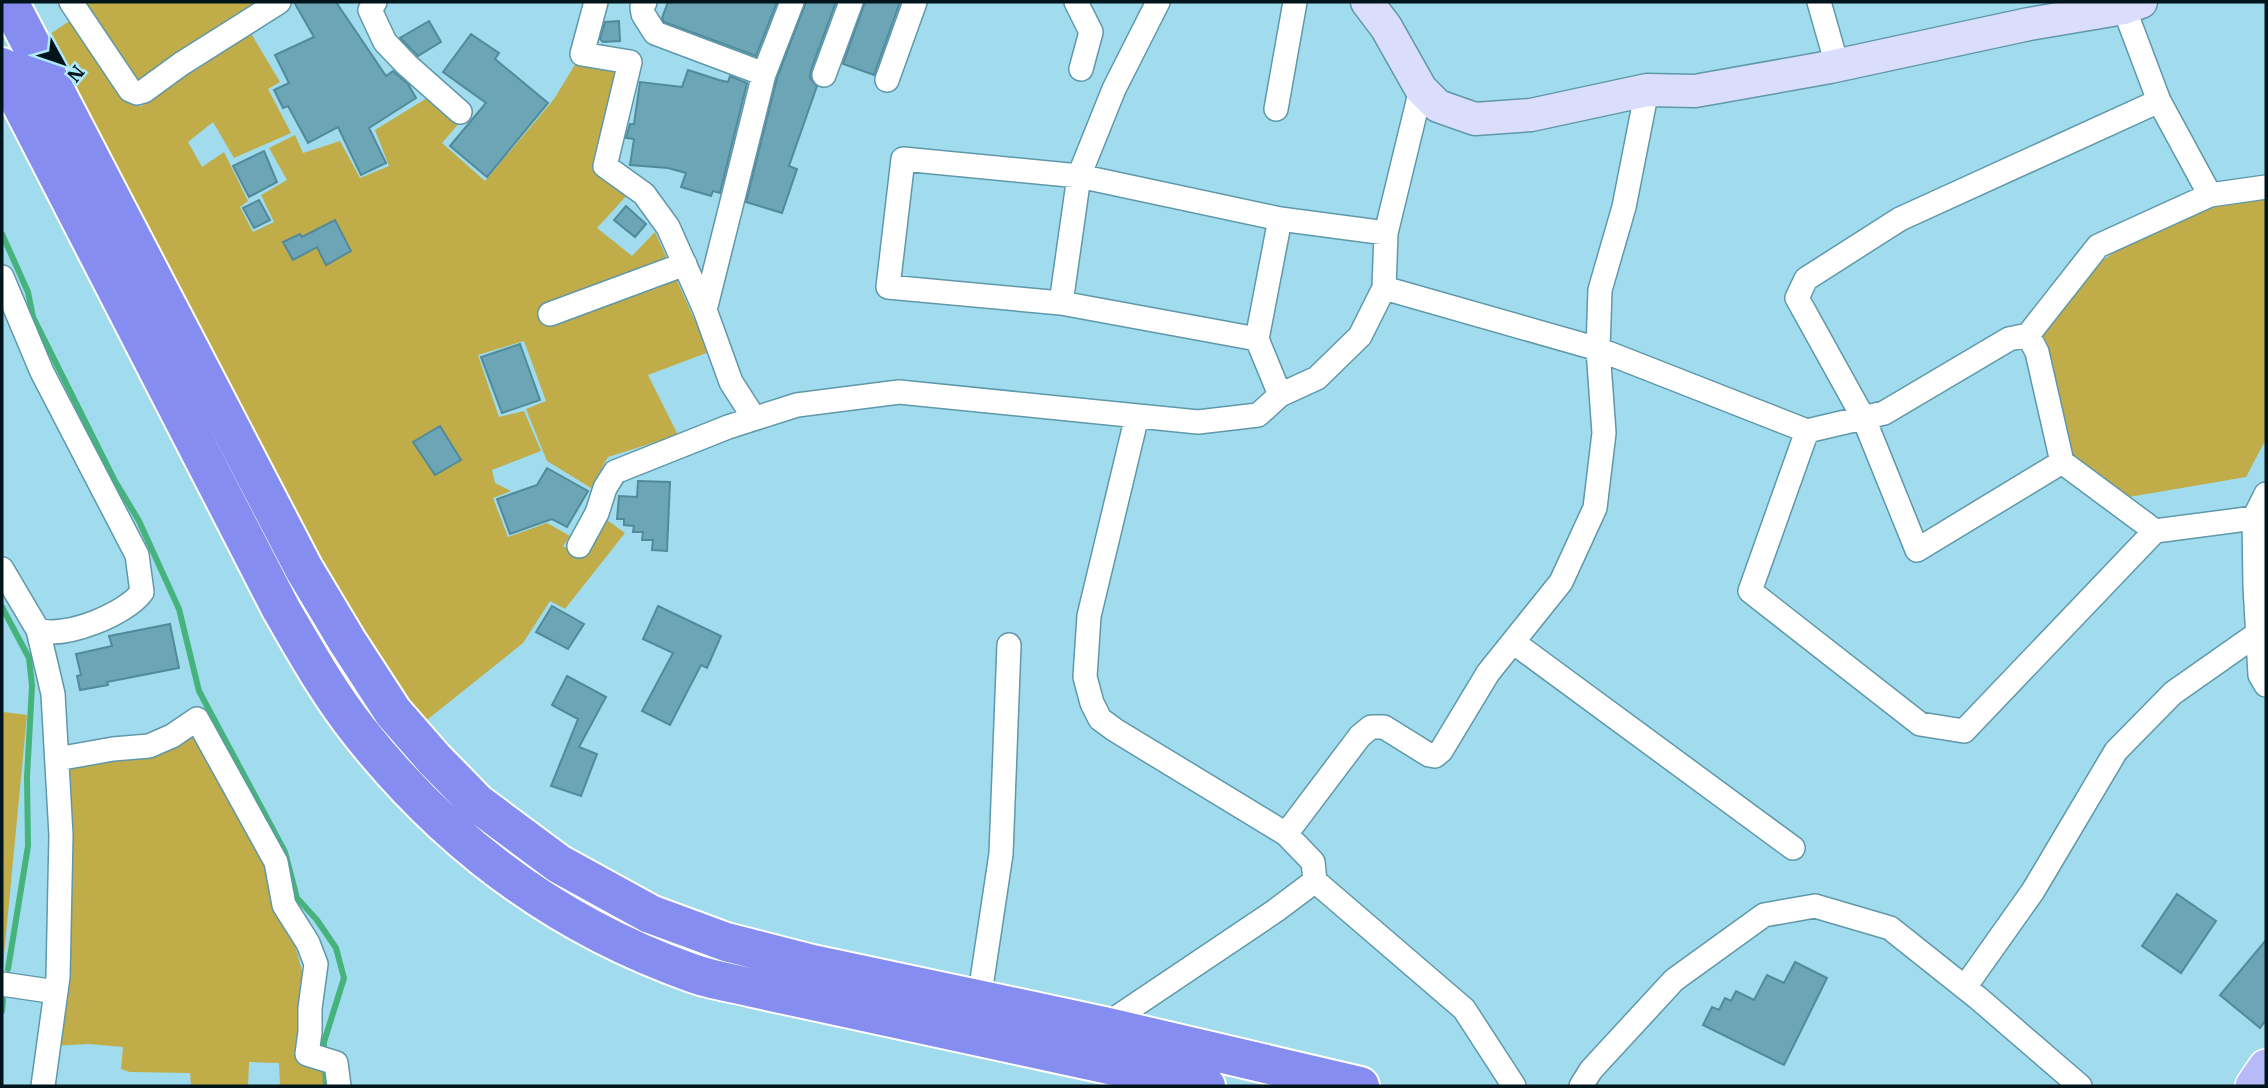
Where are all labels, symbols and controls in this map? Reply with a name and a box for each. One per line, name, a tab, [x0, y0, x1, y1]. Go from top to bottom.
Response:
north arrow	[28, 28, 98, 98]
text: N	[62, 60, 90, 87]

